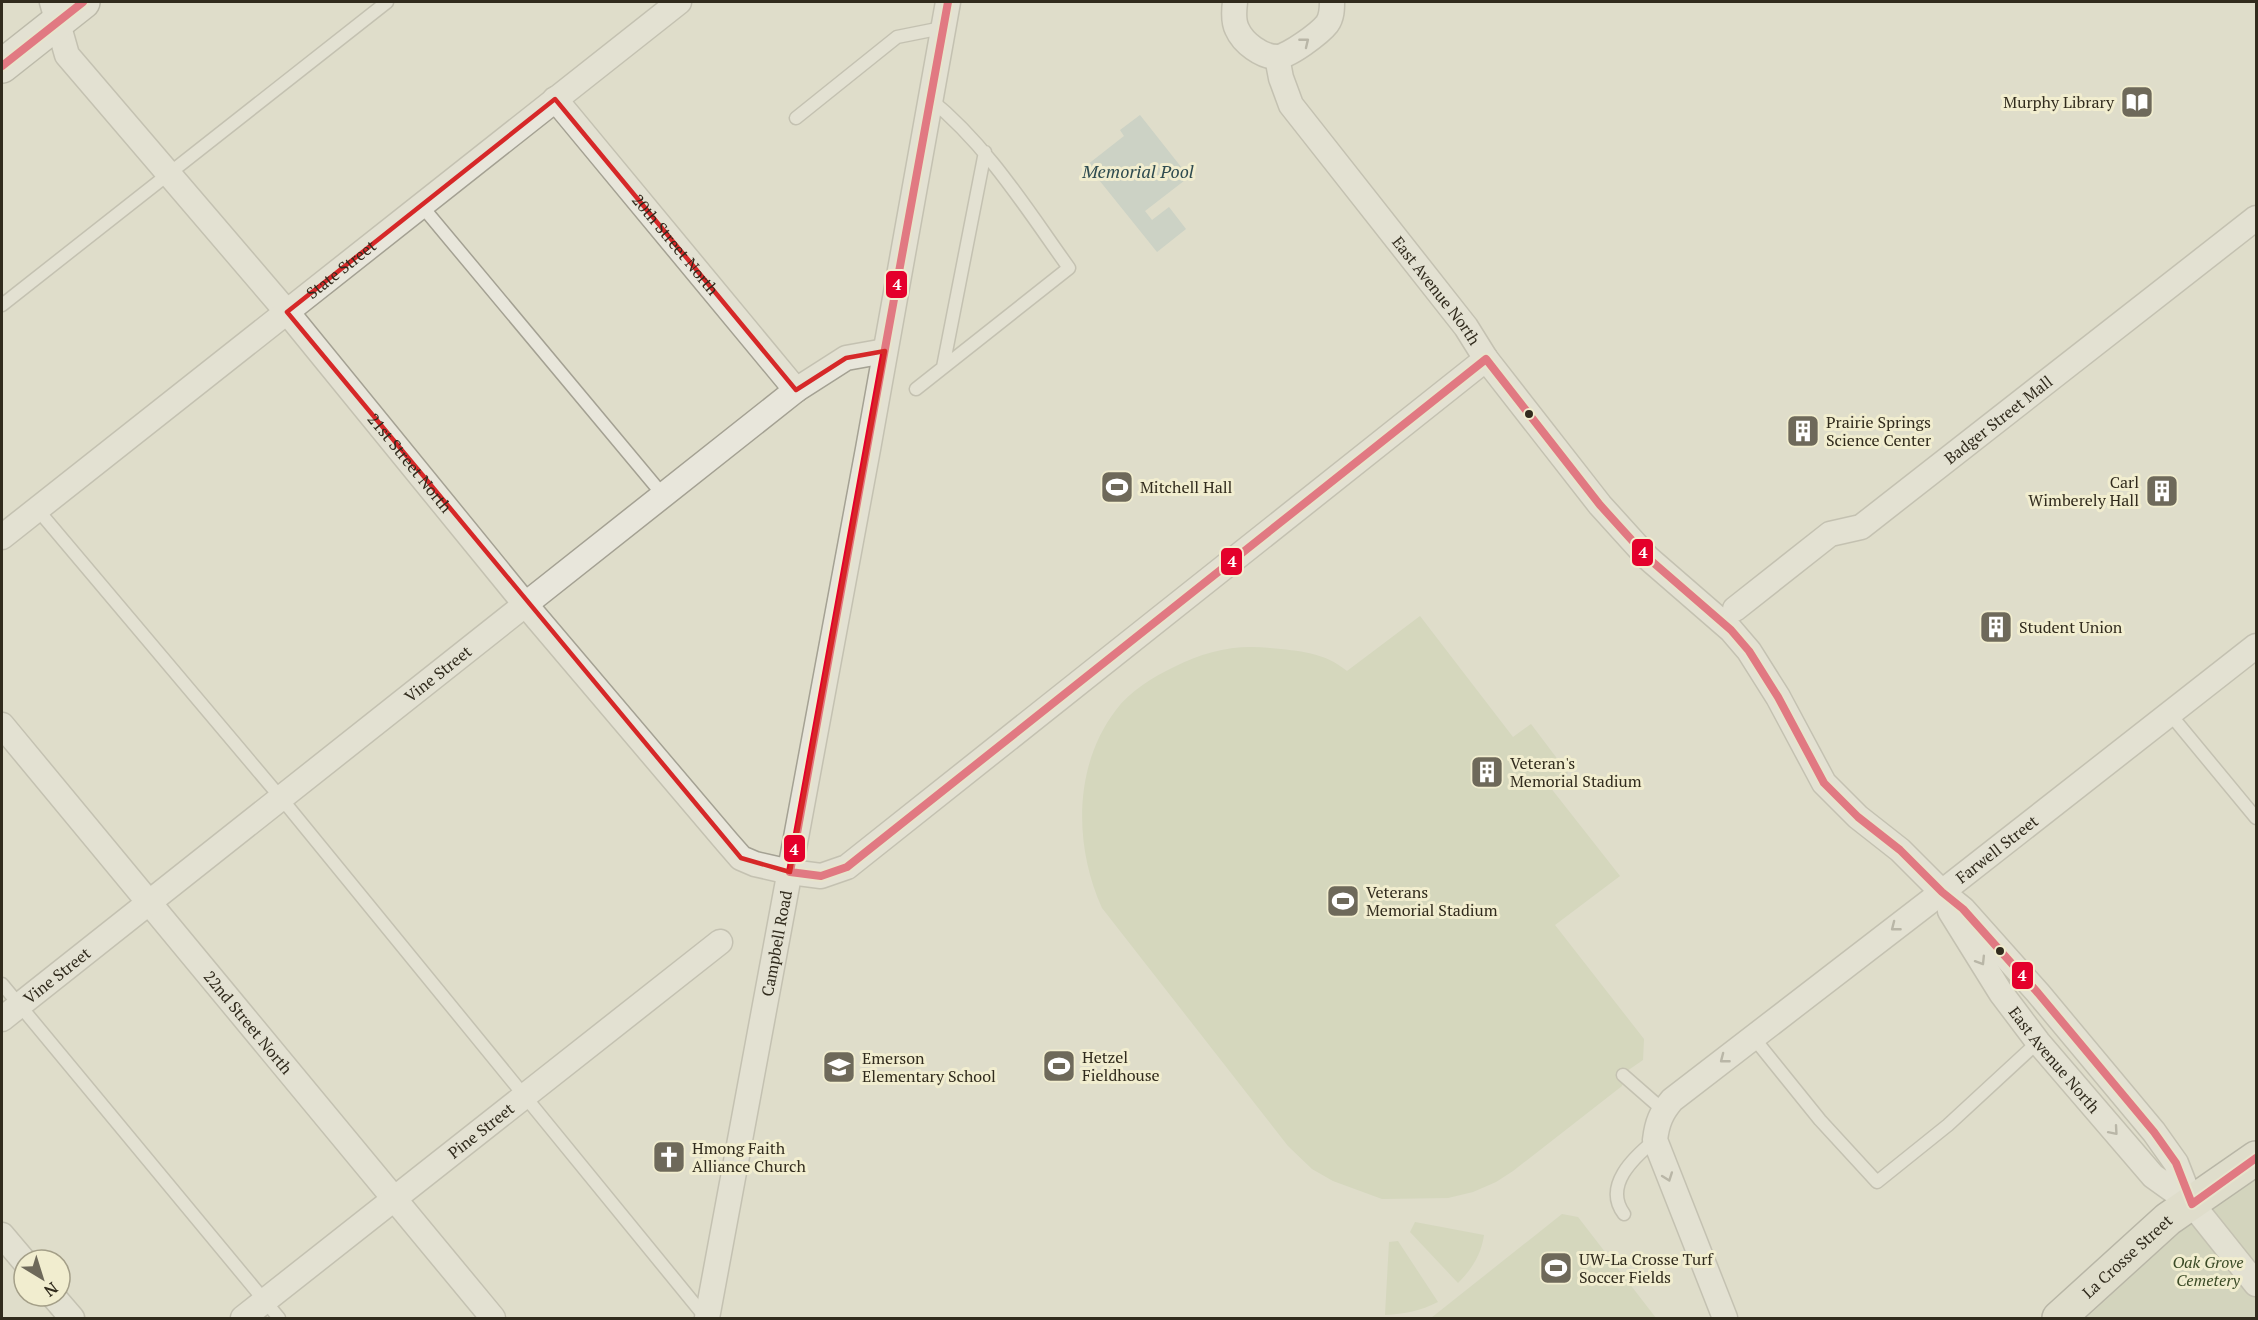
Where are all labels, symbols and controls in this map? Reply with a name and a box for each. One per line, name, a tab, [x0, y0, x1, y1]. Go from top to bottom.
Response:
one-way arrow	[1298, 38, 1309, 49]
library icon: Murphy Library	[2119, 84, 2155, 120]
place label: Murphy Library	[2003, 91, 2115, 113]
water label: Memorial Pool	[1081, 159, 1194, 183]
street label: 20th Street North	[627, 189, 724, 300]
street label: East Avenue North	[1387, 231, 1486, 350]
street label: State Street	[301, 235, 380, 304]
line badge: 4	[885, 270, 908, 299]
text: 4	[892, 273, 902, 295]
street label: Badger Street Mall	[1940, 370, 2057, 469]
street label: 21st Street North	[363, 408, 458, 518]
unlabelled marker	[1523, 408, 1535, 420]
place label: Prairie Springs Science Center	[1826, 411, 1932, 451]
building icon: Prairie Springs Science Center	[1785, 413, 1821, 449]
sports icon: Mitchell Hall	[1099, 469, 1135, 505]
place label: Carl Wimberely Hall	[2028, 471, 2139, 511]
building icon: Carl Wimberely Hall	[2144, 473, 2180, 509]
place label: Mitchell Hall	[1140, 476, 1233, 498]
line badge: 4	[1631, 538, 1654, 567]
text: 4	[1638, 541, 1648, 563]
line badge: 4	[1220, 547, 1243, 576]
text: 4	[1227, 550, 1237, 572]
building icon: Student Union	[1978, 609, 2014, 645]
place label: Student Union	[2019, 616, 2123, 638]
street label: Vine Street	[400, 640, 476, 707]
place label: Veteran's Memorial Stadium	[1510, 752, 1642, 792]
building icon: Veteran's Memorial Stadium	[1469, 754, 1505, 790]
street label: Farwell Street	[1951, 810, 2043, 888]
line badge: 4	[783, 834, 806, 863]
text: 4	[789, 838, 799, 860]
place label: Veterans Memorial Stadium	[1366, 881, 1498, 921]
sports icon: Veterans Memorial Stadium	[1325, 883, 1361, 919]
street label: Campbell Road	[756, 888, 797, 998]
one-way arrow	[1891, 920, 1902, 931]
street label: Vine Street	[19, 942, 95, 1009]
unlabelled marker	[1994, 945, 2006, 957]
one-way arrow	[1974, 955, 1986, 965]
line badge: 4	[2011, 961, 2034, 990]
text: 4	[2017, 964, 2027, 986]
street label: 22nd Street North	[199, 966, 298, 1079]
street label: East Avenue North	[2004, 1002, 2105, 1118]
place label: Hetzel Fieldhouse	[1082, 1046, 1160, 1086]
place label: Emerson Elementary School	[862, 1047, 996, 1087]
sports icon: Hetzel Fieldhouse	[1041, 1048, 1077, 1084]
school or university icon: Emerson Elementary School	[821, 1049, 857, 1085]
one-way arrow	[1720, 1052, 1731, 1063]
street label: Pine Street	[443, 1097, 519, 1163]
one-way arrow	[2107, 1124, 2118, 1135]
place label: Hmong Faith Alliance Church	[692, 1137, 807, 1177]
church icon: Hmong Faith Alliance Church	[651, 1139, 687, 1175]
one-way arrow	[1661, 1170, 1673, 1181]
street label: La Crosse Street	[2077, 1209, 2177, 1303]
north arrow	[12, 1248, 72, 1308]
place label: UW-La Crosse Turf Soccer Fields	[1579, 1248, 1714, 1288]
sports icon: UW-La Crosse Turf Soccer Fields	[1538, 1250, 1574, 1286]
park label: Oak Grove Cemetery	[2172, 1251, 2244, 1291]
text: N	[40, 1277, 63, 1302]

